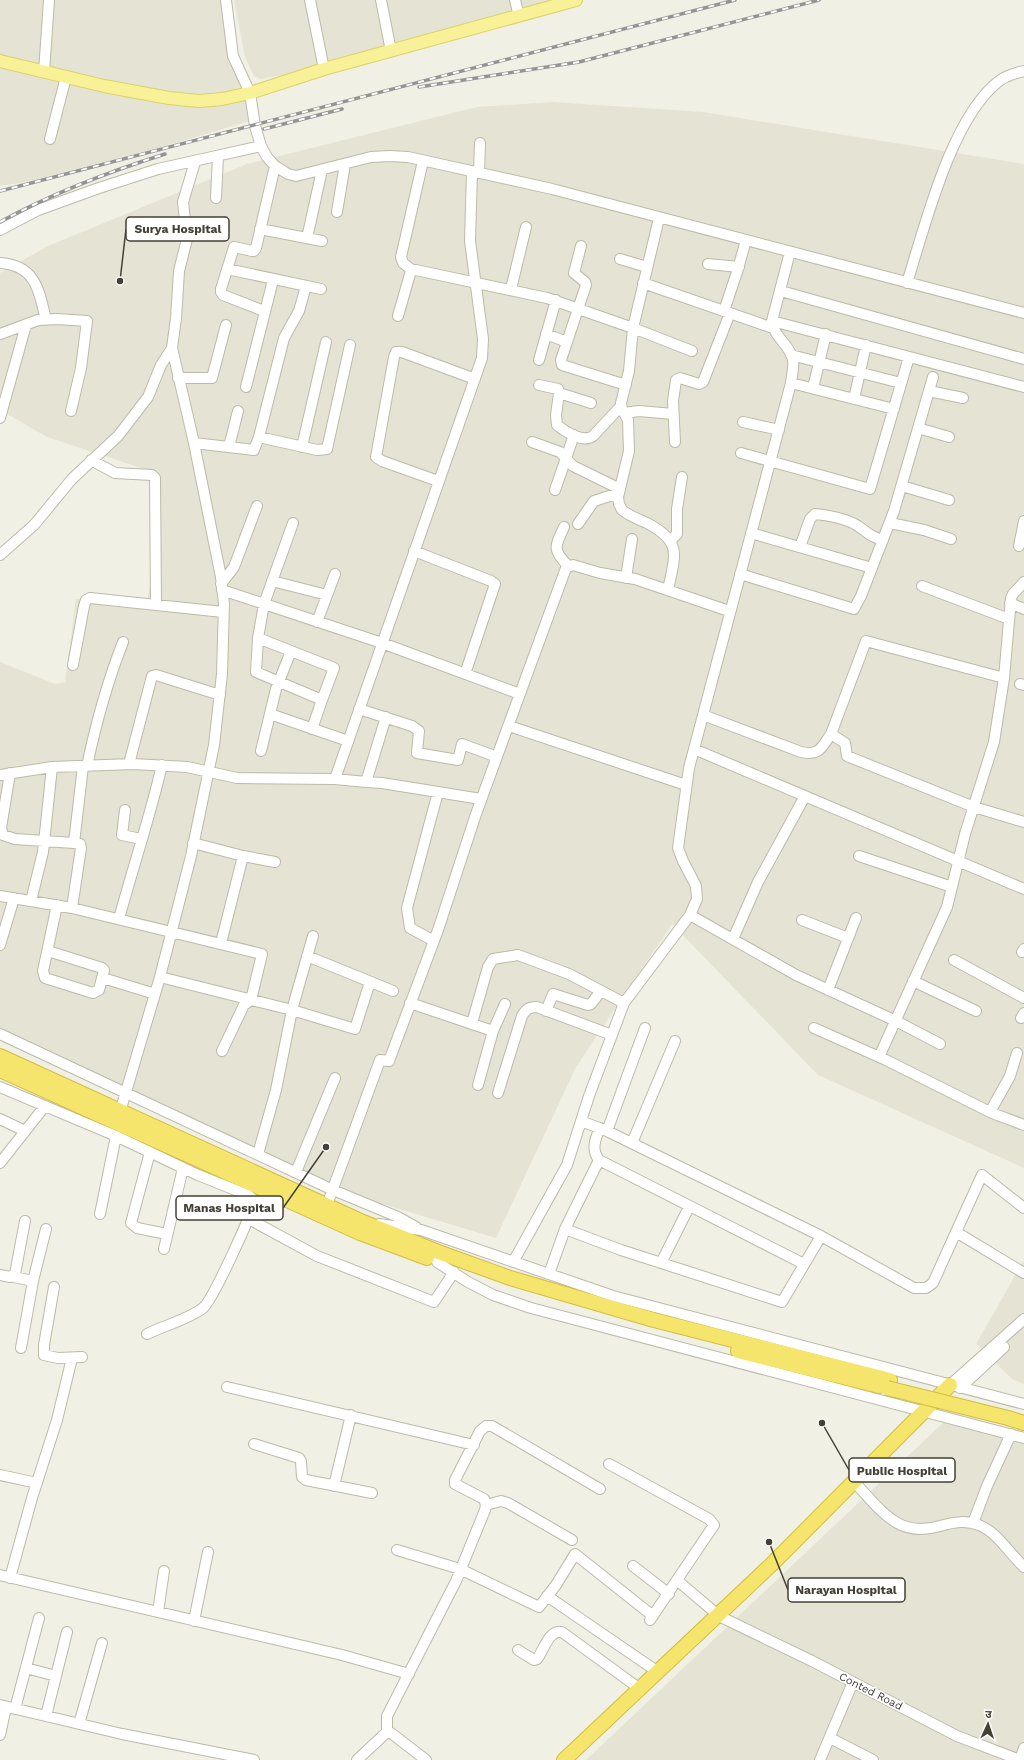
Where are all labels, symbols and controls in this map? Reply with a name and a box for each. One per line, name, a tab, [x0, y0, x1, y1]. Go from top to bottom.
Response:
callout: Surya Hospital	[126, 217, 229, 241]
text: Surya Hospital	[135, 222, 222, 236]
callout: Manas Hospital	[176, 1196, 283, 1220]
text: Manas Hospital	[183, 1201, 275, 1215]
callout: Public Hospital	[849, 1458, 955, 1482]
text: Public Hospital	[857, 1464, 947, 1478]
callout: Narayan Hospital	[788, 1578, 905, 1602]
text: Narayan Hospital	[795, 1583, 897, 1597]
street label: Conted Road	[837, 1670, 905, 1713]
north arrow	[968, 1704, 1008, 1744]
text: उ	[985, 1708, 993, 1721]

